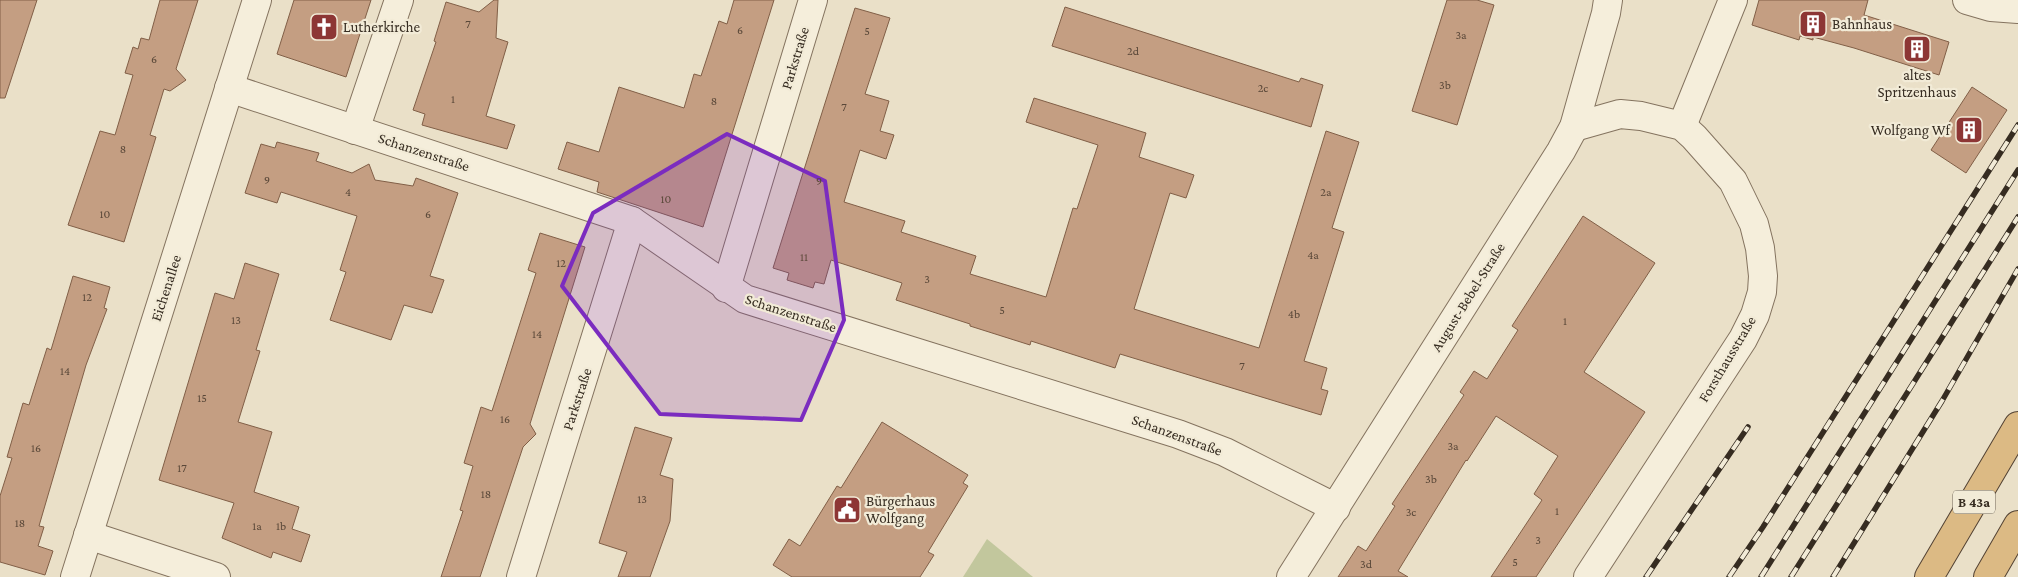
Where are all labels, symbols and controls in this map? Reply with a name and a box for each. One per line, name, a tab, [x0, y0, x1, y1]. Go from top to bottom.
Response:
building icon: Bahnhaus	[1798, 9, 1828, 39]
church icon: Lutherkirche	[309, 12, 339, 42]
place label: Bahnhaus	[1832, 16, 1892, 32]
house number: 7	[465, 17, 471, 31]
place label: Lutherkirche	[343, 19, 420, 35]
house number: 6	[737, 23, 743, 37]
house number: 5	[864, 24, 870, 38]
street label: Parkstraße	[778, 25, 812, 91]
house number: 3a	[1455, 28, 1467, 42]
building icon: altes Spritzenhaus	[1902, 34, 1932, 64]
house number: 2d	[1127, 44, 1140, 58]
house number: 6	[151, 52, 157, 66]
place label: altes Spritzenhaus	[1878, 67, 1957, 101]
house number: 3b	[1439, 78, 1451, 92]
house number: 2c	[1258, 81, 1268, 95]
house number: 1	[451, 92, 455, 106]
house number: 8	[711, 94, 717, 108]
house number: 7	[841, 100, 847, 114]
building icon: Wolfgang Wf	[1954, 115, 1984, 145]
place label: Wolfgang Wf	[1871, 122, 1952, 139]
street label: Schanzenstraße	[376, 130, 472, 174]
house number: 8	[120, 142, 126, 156]
house number: 9	[264, 173, 270, 187]
house number: 9	[816, 174, 822, 188]
house number: 4	[345, 185, 351, 199]
house number: 2a	[1320, 185, 1332, 199]
house number: 10	[661, 192, 672, 206]
house number: 10	[100, 207, 111, 221]
house number: 6	[425, 207, 431, 221]
street label: August-Bebel-Straße	[1428, 239, 1509, 355]
house number: 4a	[1307, 248, 1319, 262]
house number: 11	[800, 250, 808, 264]
street label: Eichenallee	[148, 252, 184, 323]
house number: 12	[556, 256, 566, 270]
house number: 3	[924, 272, 930, 286]
house number: 12	[82, 290, 92, 304]
street label: Schanzenstraße	[743, 291, 839, 335]
house number: 5	[999, 303, 1005, 317]
house number: 4b	[1288, 307, 1300, 321]
house number: 13	[231, 313, 241, 327]
street label: Forsthausstraße	[1695, 313, 1759, 405]
house number: 1	[1563, 314, 1567, 328]
house number: 14	[532, 327, 542, 341]
house number: 7	[1239, 359, 1245, 373]
house number: 14	[60, 364, 70, 378]
street label: Parkstraße	[559, 366, 595, 432]
house number: 15	[197, 391, 207, 405]
street label: Schanzenstraße	[1130, 411, 1225, 459]
house number: 16	[500, 412, 510, 426]
house number: 3a	[1447, 439, 1459, 453]
house number: 16	[31, 441, 41, 455]
house number: 17	[177, 461, 187, 475]
house number: 3b	[1425, 472, 1437, 486]
house number: 18	[481, 487, 491, 501]
road number: B 43a	[1953, 491, 1995, 514]
house number: 13	[637, 492, 647, 506]
place label: Bürgerhaus Wolfgang	[866, 493, 935, 527]
public building icon: Bürgerhaus Wolfgang	[832, 495, 862, 525]
house number: 1	[1555, 504, 1559, 518]
house number: 3c	[1406, 505, 1416, 519]
house number: 18	[15, 516, 25, 530]
house number: 1a	[252, 519, 262, 533]
house number: 1b	[276, 519, 286, 533]
house number: 3	[1535, 533, 1541, 547]
house number: 5	[1512, 555, 1518, 569]
house number: 3d	[1360, 557, 1373, 571]

